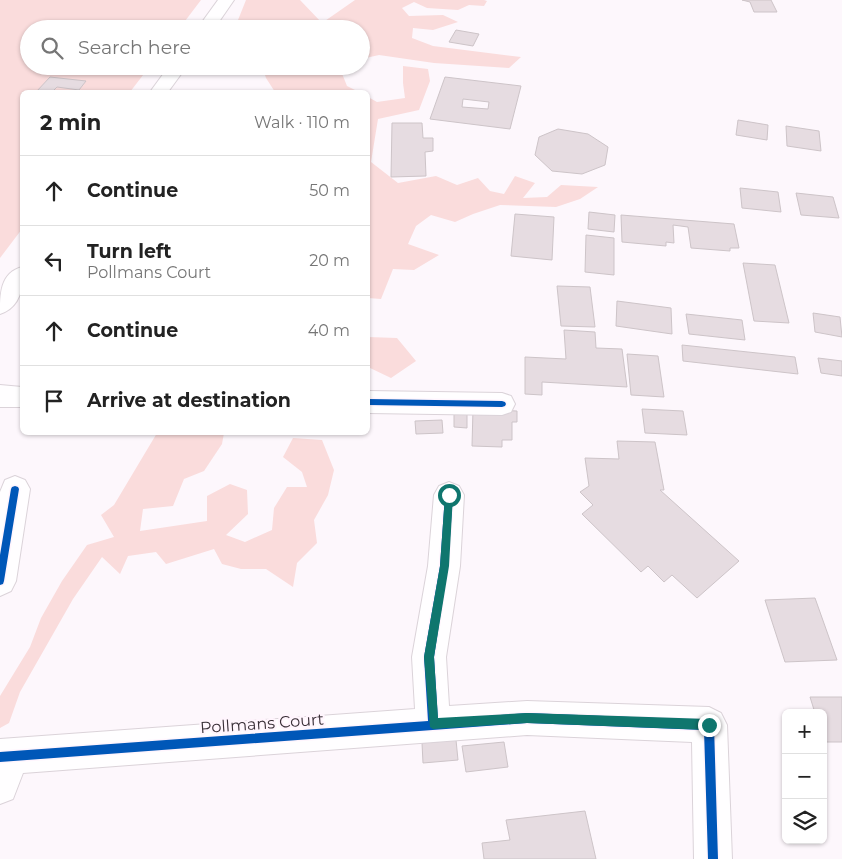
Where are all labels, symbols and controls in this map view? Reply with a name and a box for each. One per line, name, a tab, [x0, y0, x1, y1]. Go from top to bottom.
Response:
search box	[20, 20, 370, 75]
icon: search	[38, 34, 66, 62]
text: Search here	[78, 36, 191, 59]
text: 2 min	[40, 110, 101, 135]
text: Walk · 110 m	[254, 113, 350, 132]
icon: ahead	[40, 177, 68, 205]
text: Continue	[87, 179, 178, 202]
text: 50 m	[309, 181, 350, 200]
text: Turn left	[87, 240, 172, 263]
icon: left	[40, 247, 68, 275]
text: 20 m	[309, 251, 350, 270]
text: Pollmans Court	[87, 263, 211, 282]
icon: ahead	[40, 317, 68, 345]
text: Continue	[87, 319, 178, 342]
text: 40 m	[308, 321, 350, 340]
icon: arrive	[40, 387, 68, 415]
text: Arrive at destination	[87, 389, 291, 412]
route start	[438, 484, 461, 507]
map controls	[782, 709, 827, 844]
button: +	[782, 709, 827, 754]
street label: Pollmans Court	[199, 710, 325, 737]
route end	[698, 714, 721, 737]
button: −	[782, 754, 827, 799]
button: layers	[782, 799, 827, 844]

